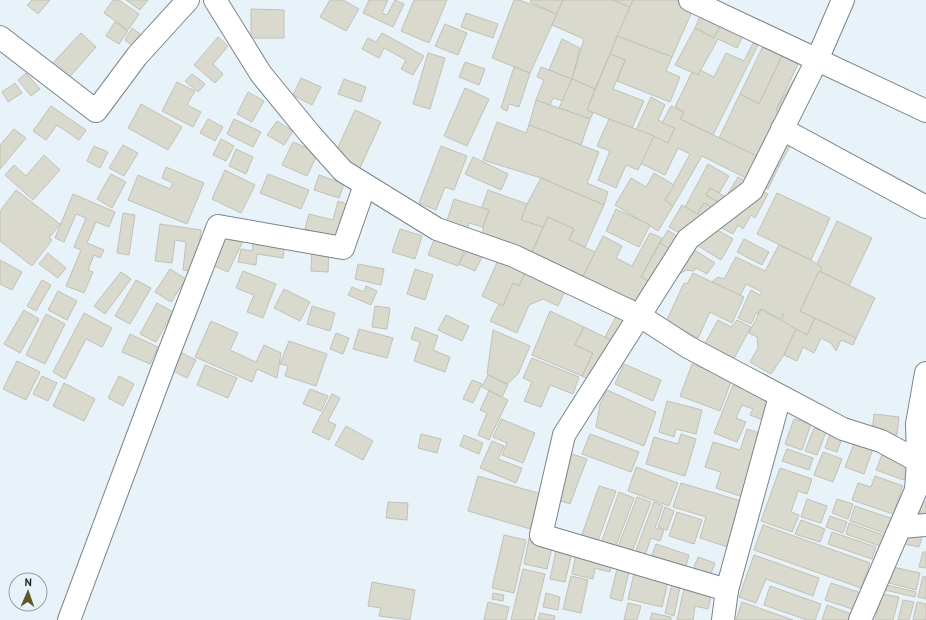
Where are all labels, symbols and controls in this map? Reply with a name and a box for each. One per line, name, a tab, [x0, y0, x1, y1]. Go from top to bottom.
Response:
north arrow	[8, 572, 48, 612]
text: N	[24, 575, 32, 589]

